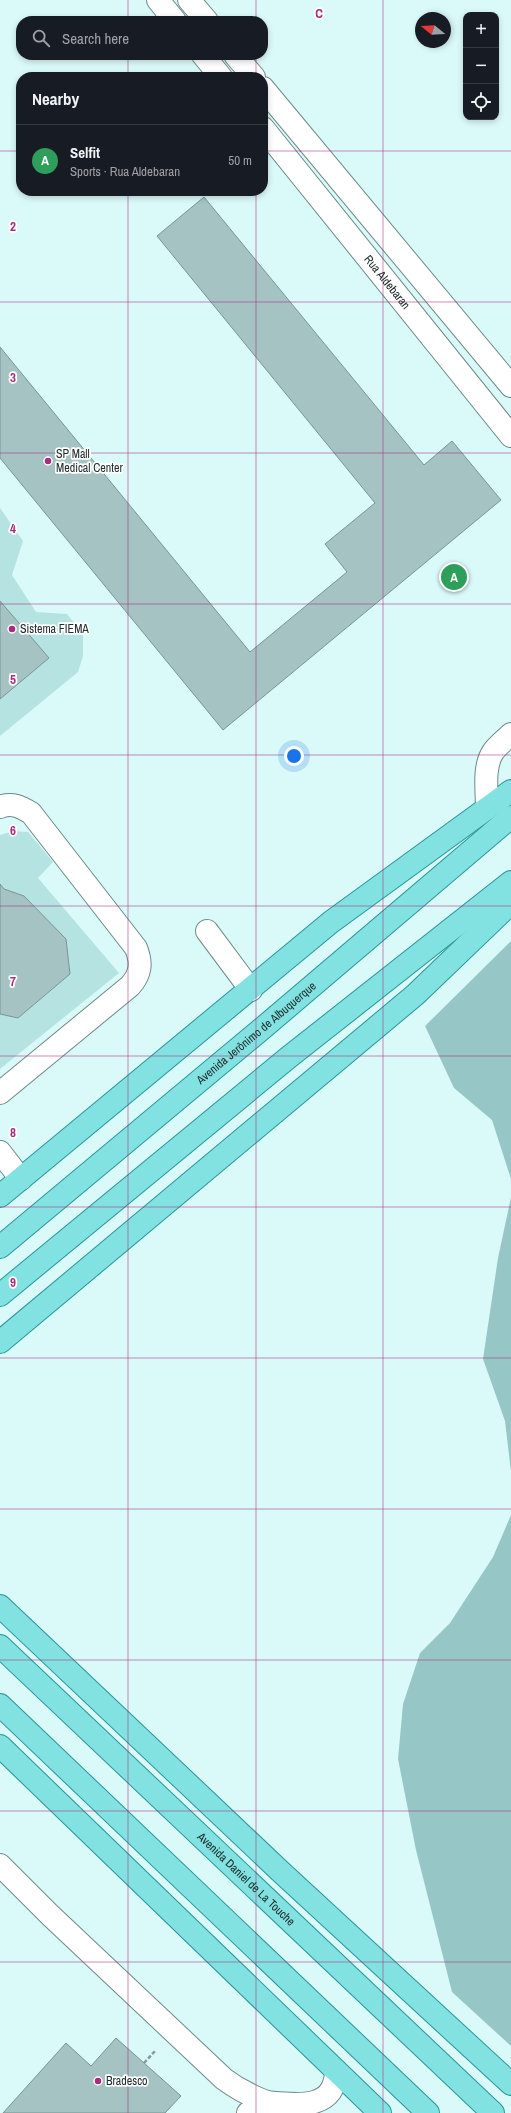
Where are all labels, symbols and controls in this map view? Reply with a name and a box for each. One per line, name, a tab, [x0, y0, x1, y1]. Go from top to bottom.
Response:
text: C	[315, 5, 323, 22]
north arrow	[415, 12, 451, 48]
map controls	[463, 12, 499, 120]
button: +	[463, 12, 499, 48]
search box	[16, 16, 268, 60]
icon: search	[30, 27, 52, 49]
text: Search here	[62, 28, 129, 49]
button: −	[463, 48, 499, 84]
button: locate	[463, 84, 499, 120]
text: Nearby	[32, 87, 79, 110]
text: Selfit	[70, 142, 100, 163]
text: A	[41, 152, 49, 169]
text: 50 m	[228, 152, 252, 169]
text: Sports · Rua Aldebaran	[70, 163, 180, 180]
text: 2	[10, 218, 16, 235]
street label: Rua Aldebaran	[360, 252, 414, 313]
text: 3	[10, 369, 16, 386]
place label: SP Mall Medical Center	[56, 446, 123, 476]
marker: SP Mall Medical Center	[43, 456, 53, 466]
text: 4	[10, 520, 16, 537]
pin: A	[441, 562, 467, 592]
place label: Sistema FIEMA	[20, 621, 89, 637]
marker: Sistema FIEMA	[7, 624, 17, 634]
text: 5	[10, 671, 16, 688]
your location	[284, 746, 304, 766]
text: 6	[10, 822, 16, 839]
text: 7	[10, 973, 16, 990]
street label: Avenida Jerônimo de Albuquerque	[192, 978, 320, 1089]
text: 8	[10, 1124, 16, 1141]
text: 9	[10, 1274, 16, 1291]
street label: Avenida Daniel de La Touche	[193, 1828, 298, 1929]
place label: Bradesco	[106, 2073, 148, 2089]
marker: Bradesco	[93, 2076, 103, 2086]

